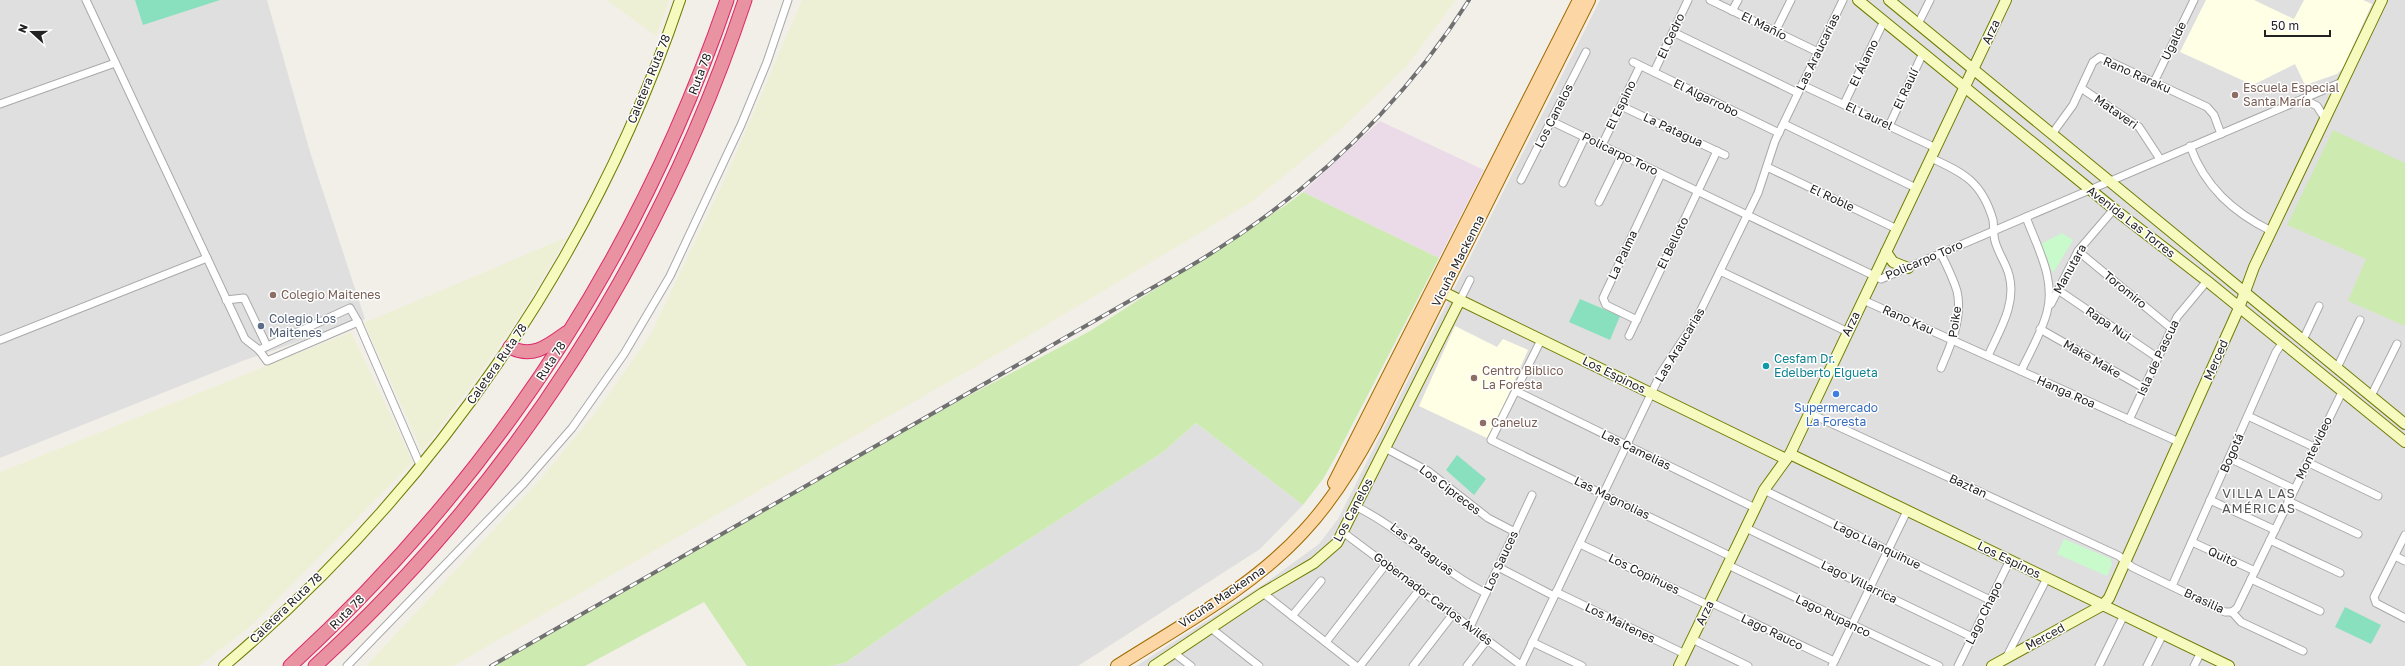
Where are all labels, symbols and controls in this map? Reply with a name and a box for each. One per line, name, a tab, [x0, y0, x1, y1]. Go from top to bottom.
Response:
street label: El Mañío	[1739, 8, 1790, 43]
street label: El Cedro	[1654, 11, 1688, 61]
street label: Las Araucarias	[1792, 11, 1843, 93]
north arrow	[12, 12, 52, 52]
scale bar	[2265, 12, 2330, 38]
street label: Arza	[1978, 17, 2003, 47]
text: 50 m	[2271, 18, 2299, 33]
street label: Ugalde	[2158, 19, 2189, 62]
text: N	[15, 22, 30, 34]
street label: Caletera Ruta 78	[624, 32, 673, 126]
street label: El Álamo	[1846, 37, 1881, 89]
street label: Ruta 78	[685, 51, 714, 97]
street label: Rano Raraku	[2101, 53, 2173, 96]
street label: El Raulí	[1890, 65, 1922, 112]
street label: El Algarrobo	[1671, 75, 1741, 120]
street label: El Espino	[1602, 78, 1639, 132]
place label: Escuela Especial Santa María	[2243, 80, 2340, 109]
street label: Los Canelos	[1531, 81, 1576, 150]
marker: Escuela Especial Santa María	[2230, 90, 2240, 100]
street label: Mataveri	[2092, 91, 2141, 132]
street label: El Laurel	[1843, 98, 1895, 133]
street label: La Patagua	[1641, 109, 1705, 150]
street label: Policarpo Toro	[1580, 129, 1661, 178]
street label: El Roble	[1808, 181, 1857, 214]
street label: Avenida Las Torres	[2084, 183, 2178, 261]
street label: Vicuña Mackenna	[1428, 212, 1487, 309]
street label: El Belloto	[1654, 214, 1692, 271]
street label: La Palma	[1605, 228, 1640, 282]
street label: Policarpo Toro	[1883, 236, 1965, 283]
street label: Manutara	[2050, 241, 2089, 296]
street label: Toromiro	[2101, 268, 2150, 311]
place label: Colegio Maitenes	[281, 287, 381, 302]
marker: Colegio Maitenes	[268, 290, 278, 300]
street label: Rano Kau	[1880, 302, 1936, 338]
street label: Rapa Nui	[2083, 303, 2134, 344]
street label: Las Araucarias	[1651, 305, 1708, 385]
street label: Poike	[1945, 305, 1964, 339]
street label: Arza	[1838, 309, 1863, 339]
place label: Colegio Los Maitenes	[269, 311, 336, 340]
street label: Isla de Pascua	[2133, 317, 2182, 398]
street label: Caletera Ruta 78	[463, 320, 530, 407]
marker: Colegio Los Maitenes	[256, 321, 266, 331]
street label: Make Make	[2061, 336, 2124, 381]
street label: Merced	[2200, 337, 2231, 382]
street label: Ruta 78	[532, 338, 569, 383]
place label: Cesfam Dr. Edelberto Elgueta	[1774, 351, 1878, 380]
street label: Los Espinos	[1580, 353, 1648, 396]
marker: Cesfam Dr. Edelberto Elgueta	[1761, 361, 1771, 371]
place label: Centro Biblico La Foresta	[1482, 363, 1563, 392]
street label: Hanga Roa	[2035, 372, 2098, 411]
marker: Centro Biblico La Foresta	[1469, 373, 1479, 383]
marker: Supermercado La Foresta	[1831, 389, 1841, 399]
place label: Supermercado La Foresta	[1794, 400, 1878, 429]
street label: Montevideo	[2292, 414, 2335, 482]
place label: Caneluz	[1491, 415, 1538, 430]
marker: Caneluz	[1478, 418, 1488, 428]
street label: Las Camelias	[1599, 426, 1674, 473]
street label: Bogotá	[2216, 431, 2247, 475]
street label: Los Cipreces	[1416, 462, 1484, 518]
street label: Baztan	[1947, 470, 1990, 501]
street label: Las Magnolias	[1572, 473, 1653, 522]
street label: Los Canelos	[1330, 475, 1376, 544]
district label: VILLA LAS AMÉRICAS	[2222, 485, 2296, 516]
street label: Lago Llanquihue	[1831, 517, 1923, 572]
street label: Las Pataguas	[1387, 519, 1457, 578]
street label: Los Sauces	[1480, 528, 1521, 593]
street label: Los Espinos	[1975, 538, 2043, 581]
street label: Quito	[2206, 543, 2241, 570]
street label: Gobernador Carlos Avilés	[1371, 549, 1496, 648]
street label: Los Copihues	[1606, 550, 1682, 597]
street label: Lago Villarrica	[1819, 557, 1900, 606]
street label: Vicuña Mackenna	[1176, 562, 1268, 631]
street label: Caletera Ruta 78	[246, 569, 325, 646]
street label: Lago Chapo	[1962, 579, 2005, 647]
street label: Brasilia	[2182, 585, 2227, 616]
street label: Ruta 78	[326, 591, 367, 632]
street label: Lago Rupanco	[1793, 591, 1873, 640]
street label: Arza	[1692, 598, 1717, 628]
street label: Los Maitenes	[1583, 599, 1658, 646]
street label: Lago Rauco	[1739, 610, 1806, 653]
street label: Merced	[2022, 620, 2067, 653]

